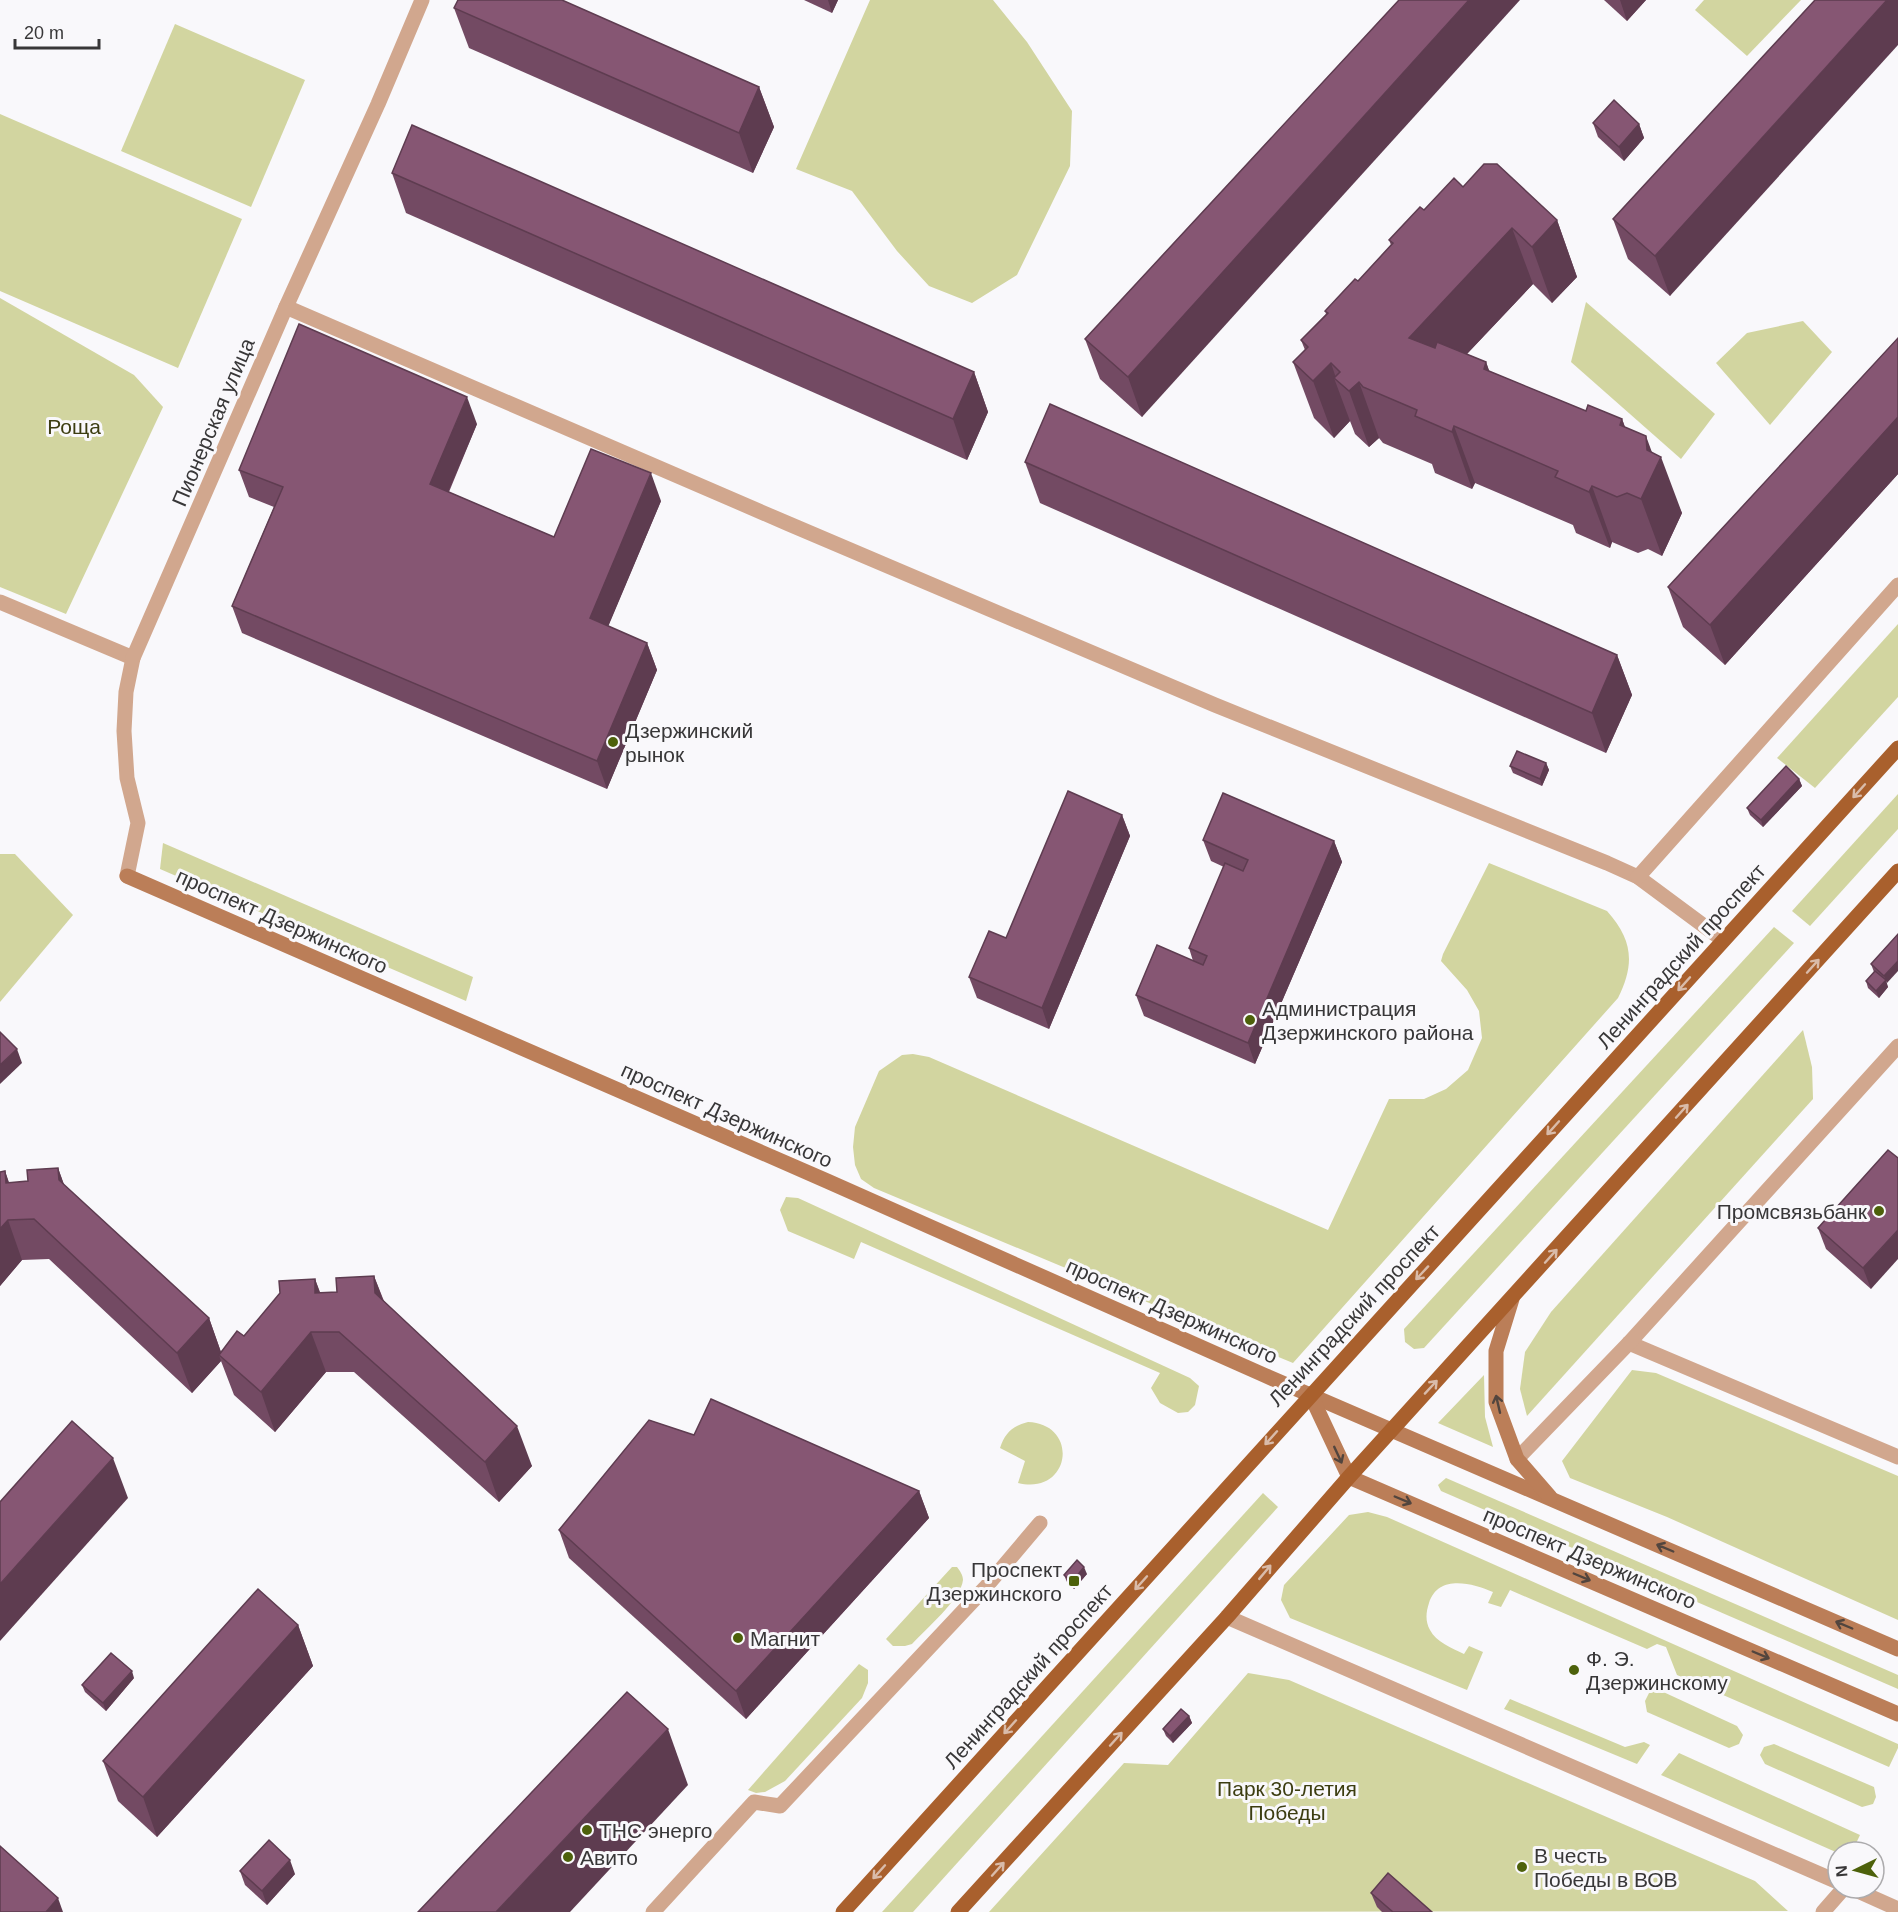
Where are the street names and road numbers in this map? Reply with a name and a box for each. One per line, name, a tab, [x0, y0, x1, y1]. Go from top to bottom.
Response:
street label: Пионерская улица	[167, 334, 259, 509]
street label: Ленинградский проспект	[1592, 859, 1770, 1053]
street label: проспект Дзержинского	[173, 864, 391, 978]
street label: проспект Дзержинского	[618, 1058, 836, 1172]
street label: Ленинградский проспект	[1264, 1219, 1444, 1411]
street label: проспект Дзержинского	[1063, 1254, 1281, 1368]
street label: проспект Дзержинского	[1480, 1503, 1700, 1613]
street label: Ленинградский проспект	[939, 1579, 1117, 1773]

